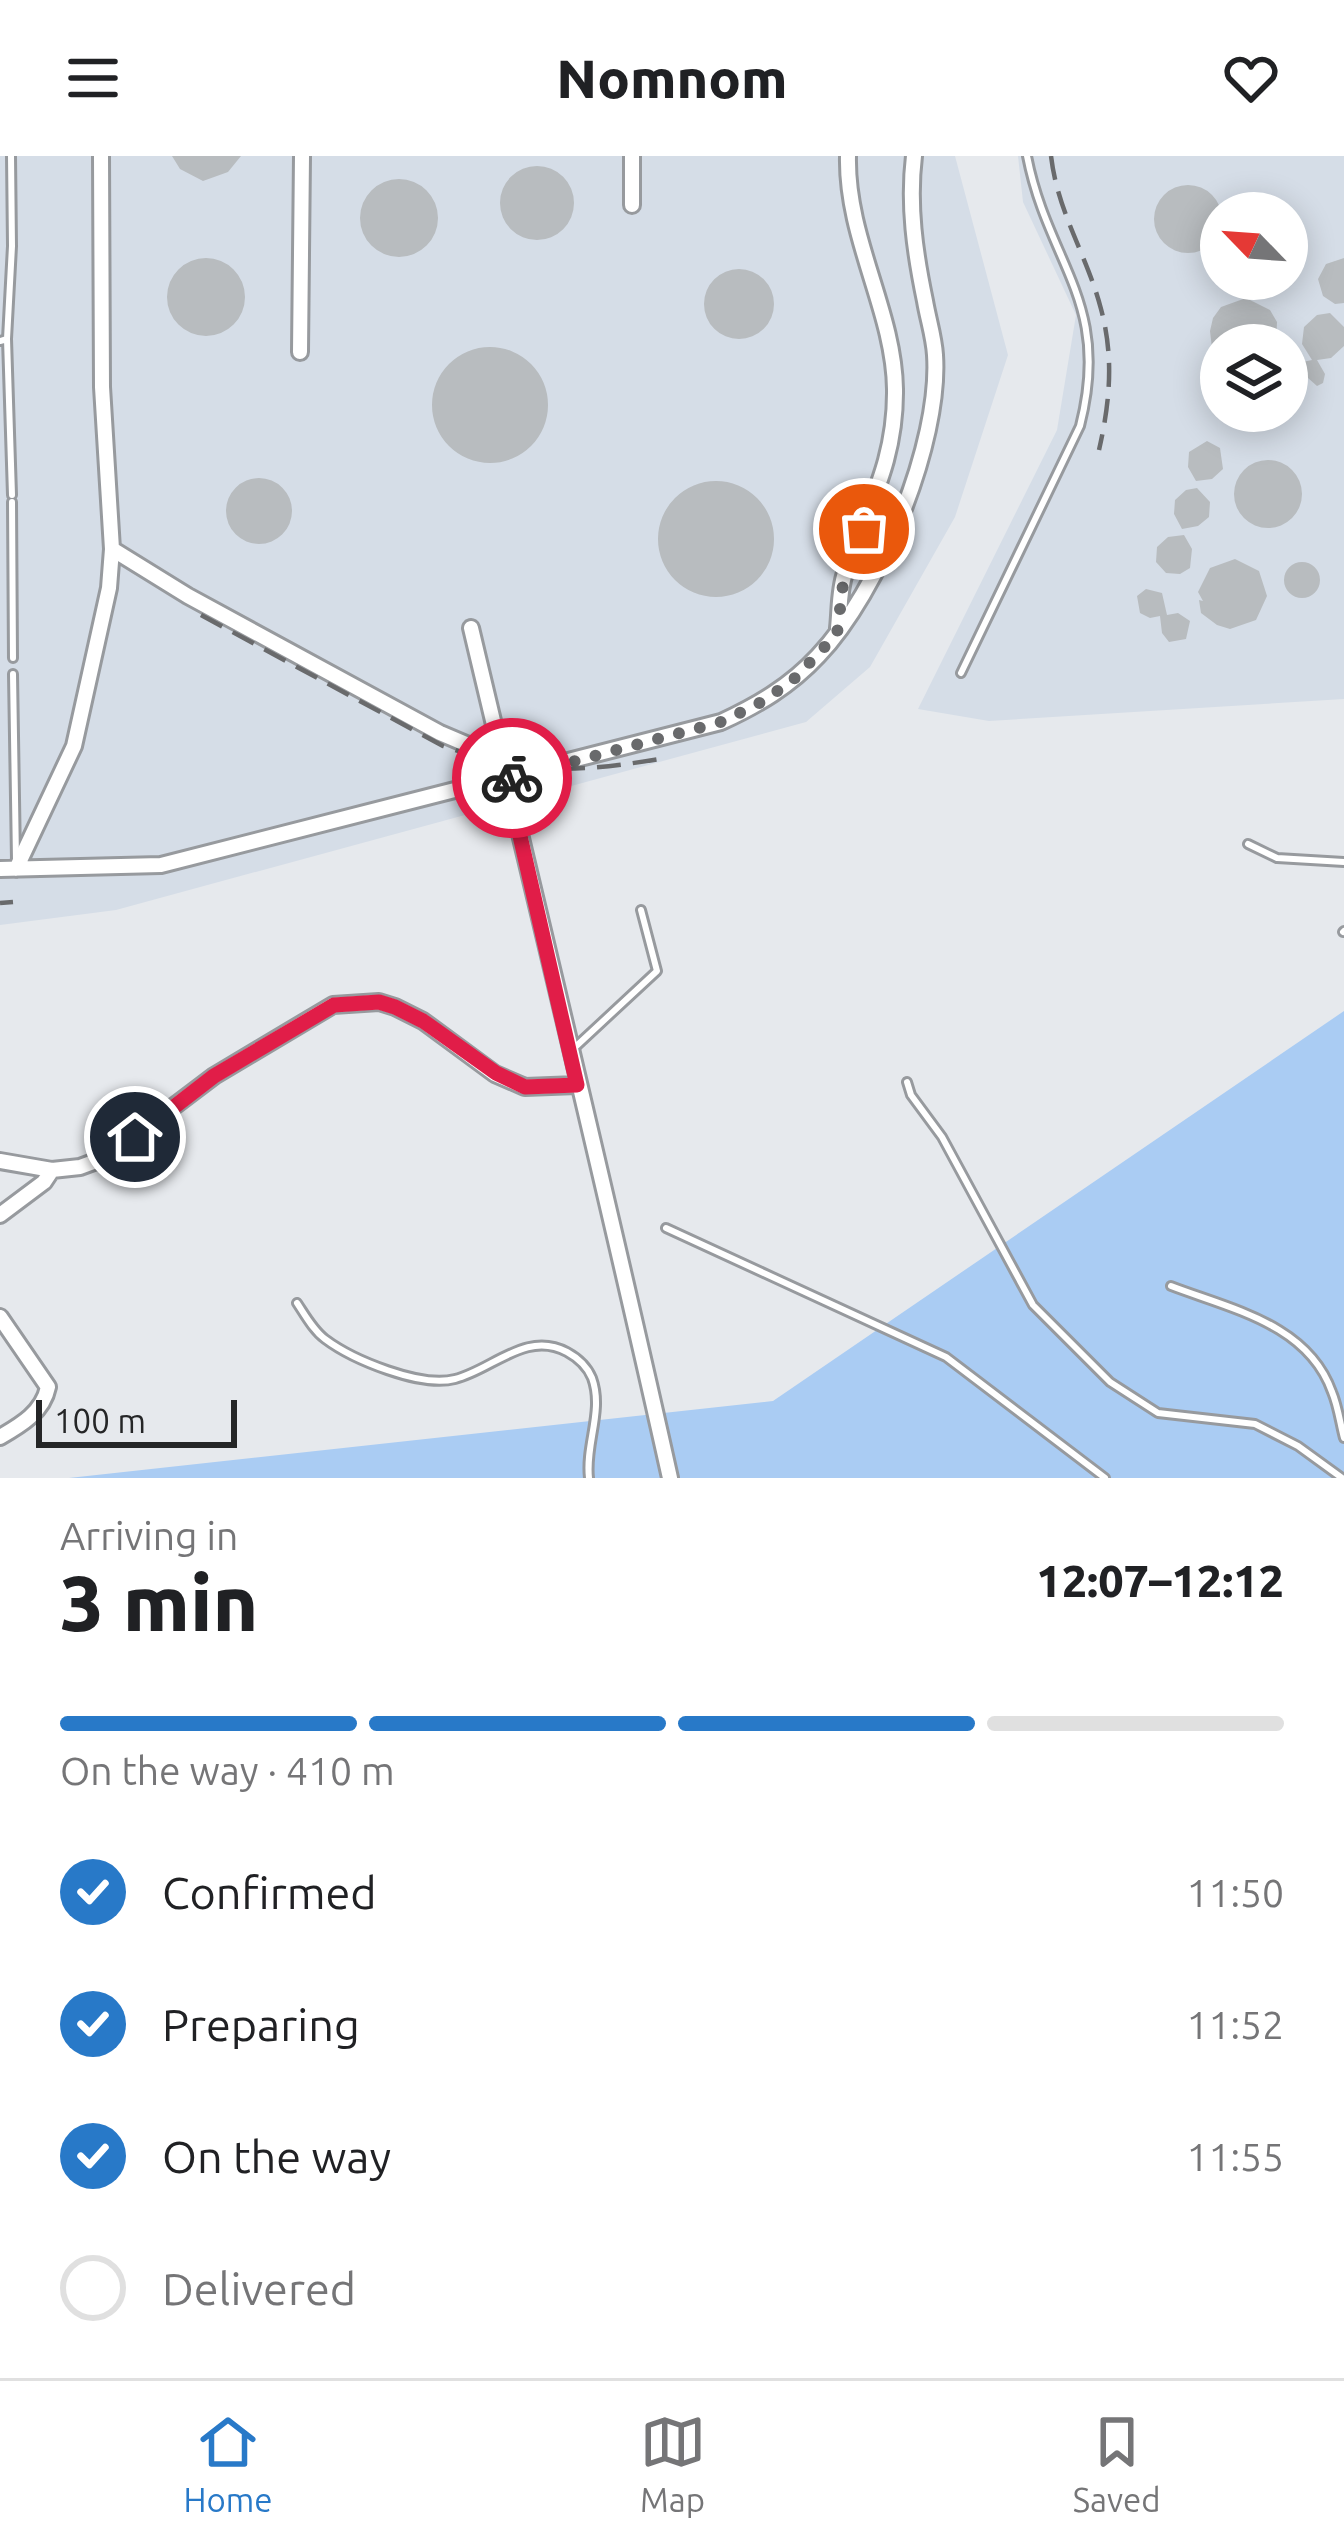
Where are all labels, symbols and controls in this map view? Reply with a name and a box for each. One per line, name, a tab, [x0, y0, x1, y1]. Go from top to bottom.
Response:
icon: menu	[60, 45, 126, 111]
icon: heart	[1218, 45, 1284, 111]
text: Nomnom	[556, 48, 788, 108]
north arrow	[1200, 192, 1308, 300]
map controls	[1200, 192, 1308, 432]
button: layers	[1200, 324, 1308, 432]
pin	[813, 478, 915, 580]
icon: bag	[831, 496, 897, 562]
courier	[452, 718, 572, 838]
icon: bike	[479, 745, 545, 811]
pin	[84, 1086, 186, 1188]
icon: home	[102, 1104, 168, 1170]
scale bar	[36, 1394, 237, 1447]
text: 100 m	[54, 1402, 146, 1439]
text: Arriving in	[60, 1514, 238, 1557]
text: 12:07–12:12	[1036, 1555, 1284, 1606]
text: 3 min	[60, 1558, 258, 1646]
text: On the way · 410 m	[60, 1749, 395, 1792]
icon: check	[60, 1859, 126, 1925]
text: Confirmed	[162, 1867, 377, 1918]
text: 11:50	[1186, 1871, 1284, 1914]
icon: check	[60, 1991, 126, 2057]
text: Preparing	[162, 1999, 360, 2050]
text: 11:52	[1186, 2003, 1284, 2046]
icon: check	[60, 2123, 126, 2189]
text: On the way	[162, 2131, 391, 2182]
text: 11:55	[1186, 2135, 1284, 2178]
text: Delivered	[162, 2263, 356, 2314]
tab: Home	[184, 2409, 273, 2518]
tab: Map	[640, 2409, 706, 2518]
tab: Saved	[1073, 2409, 1160, 2518]

